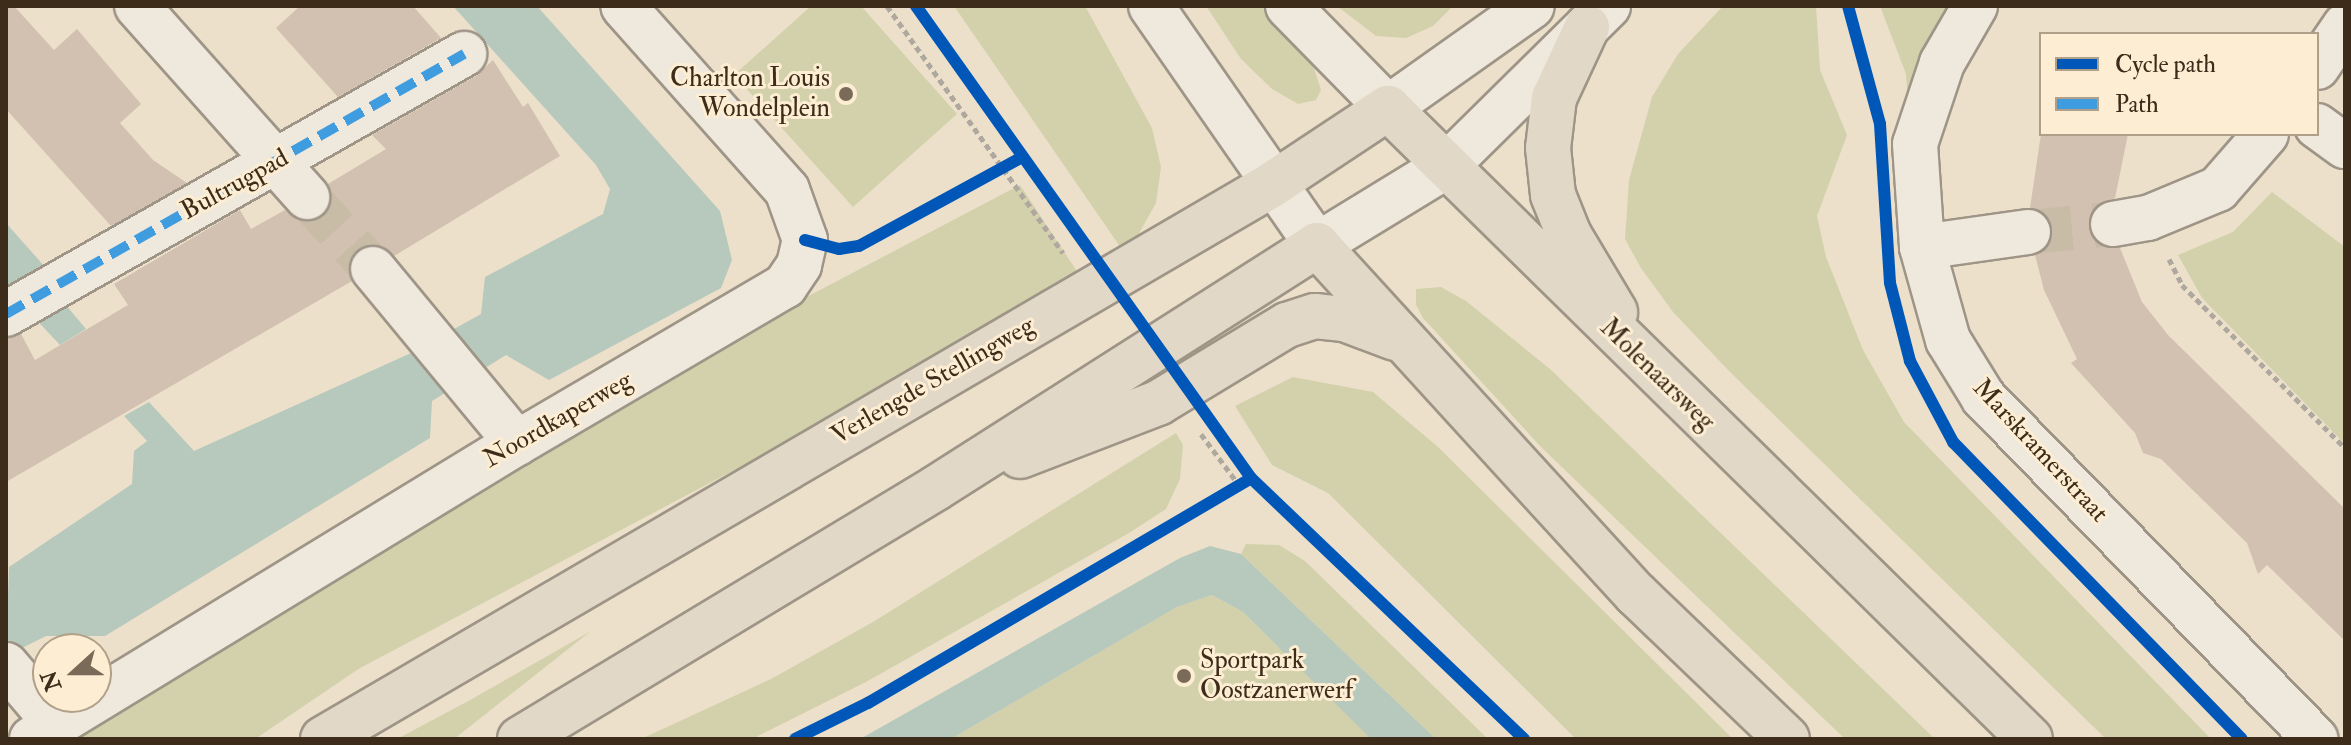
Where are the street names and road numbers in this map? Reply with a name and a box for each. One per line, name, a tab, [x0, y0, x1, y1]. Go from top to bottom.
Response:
street label: Bultrugpad	[176, 143, 294, 227]
street label: Verlengde Stellingweg	[826, 310, 1040, 452]
street label: Molenaarsweg	[1593, 313, 1721, 437]
street label: Noordkaperweg	[478, 365, 638, 475]
street label: Marskramerstraat	[1966, 373, 2114, 529]

